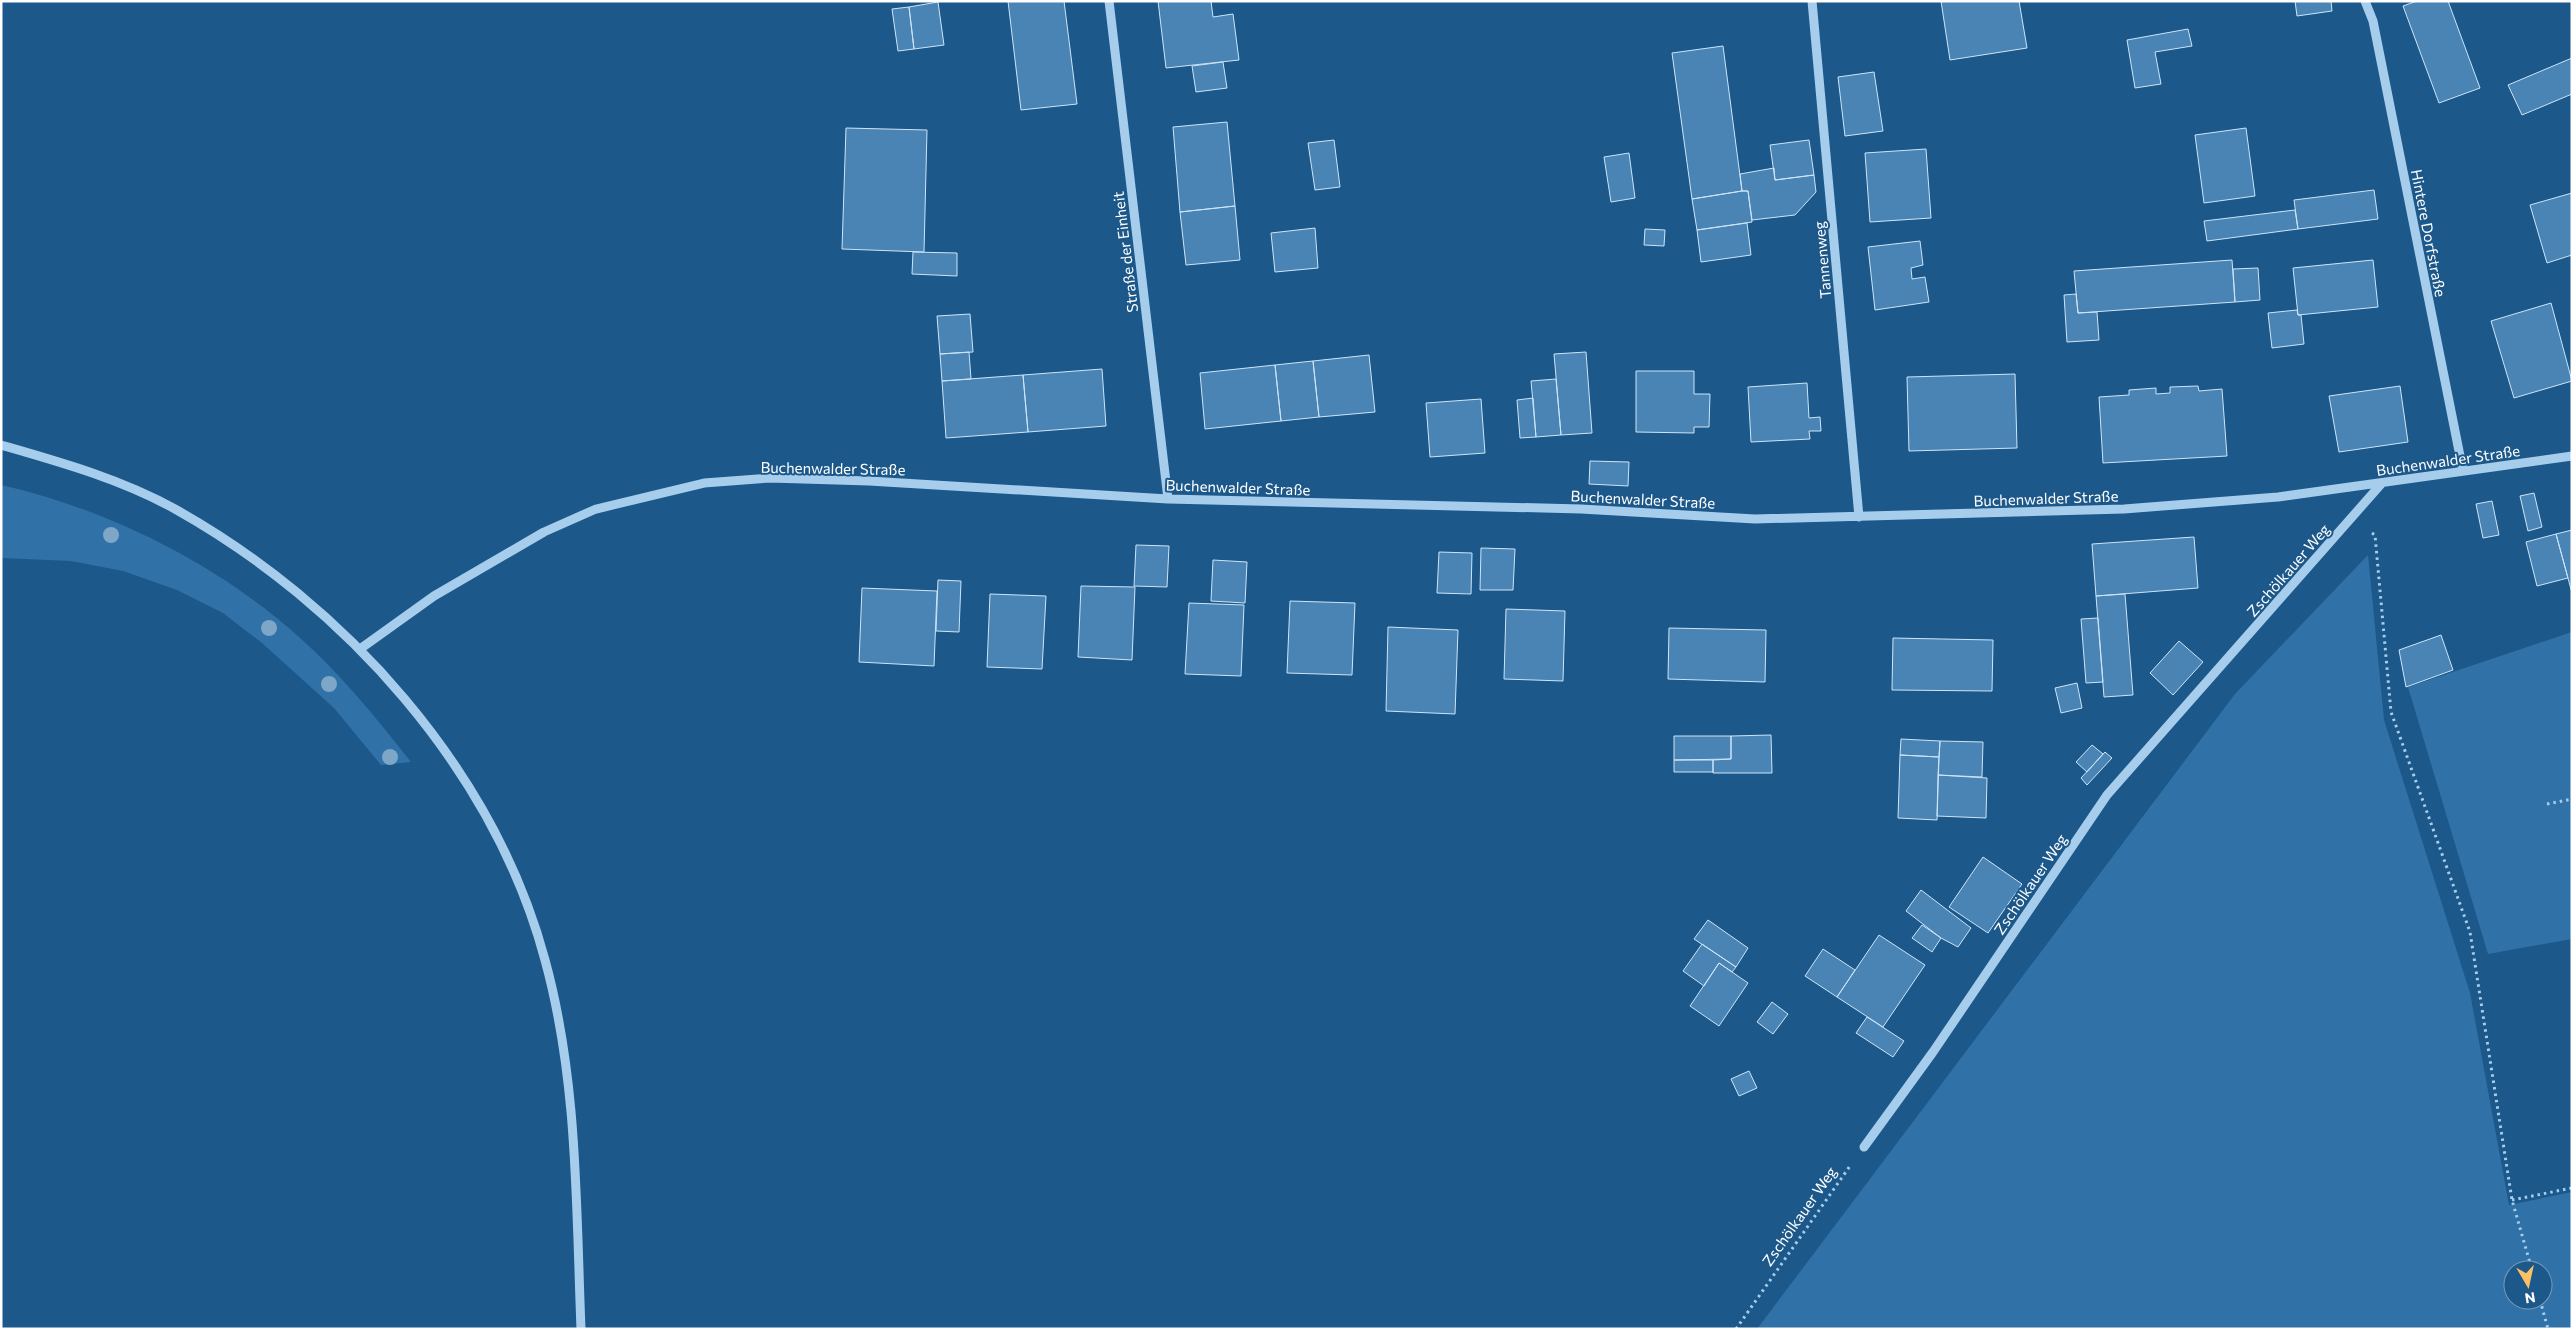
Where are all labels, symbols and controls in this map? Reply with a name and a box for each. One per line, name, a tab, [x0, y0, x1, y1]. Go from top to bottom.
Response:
street label: Hintere Dorfstraße	[2408, 168, 2450, 298]
street label: Straße der Einheit	[1109, 191, 1141, 313]
street label: Tannenweg	[1810, 221, 1834, 299]
street label: Buchenwalder Straße	[2375, 441, 2521, 479]
street label: Buchenwalder Straße	[760, 458, 906, 478]
street label: Buchenwalder Straße	[1165, 475, 1311, 499]
street label: Buchenwalder Straße	[1570, 486, 1716, 512]
street label: Buchenwalder Straße	[1973, 486, 2119, 510]
street label: Zschölkauer Weg	[2243, 520, 2333, 620]
street label: Zschölkauer Weg	[1990, 830, 2070, 938]
street label: Zschölkauer Weg	[1758, 1163, 1840, 1269]
north arrow	[2503, 1260, 2553, 1310]
text: N	[2524, 1289, 2537, 1308]

